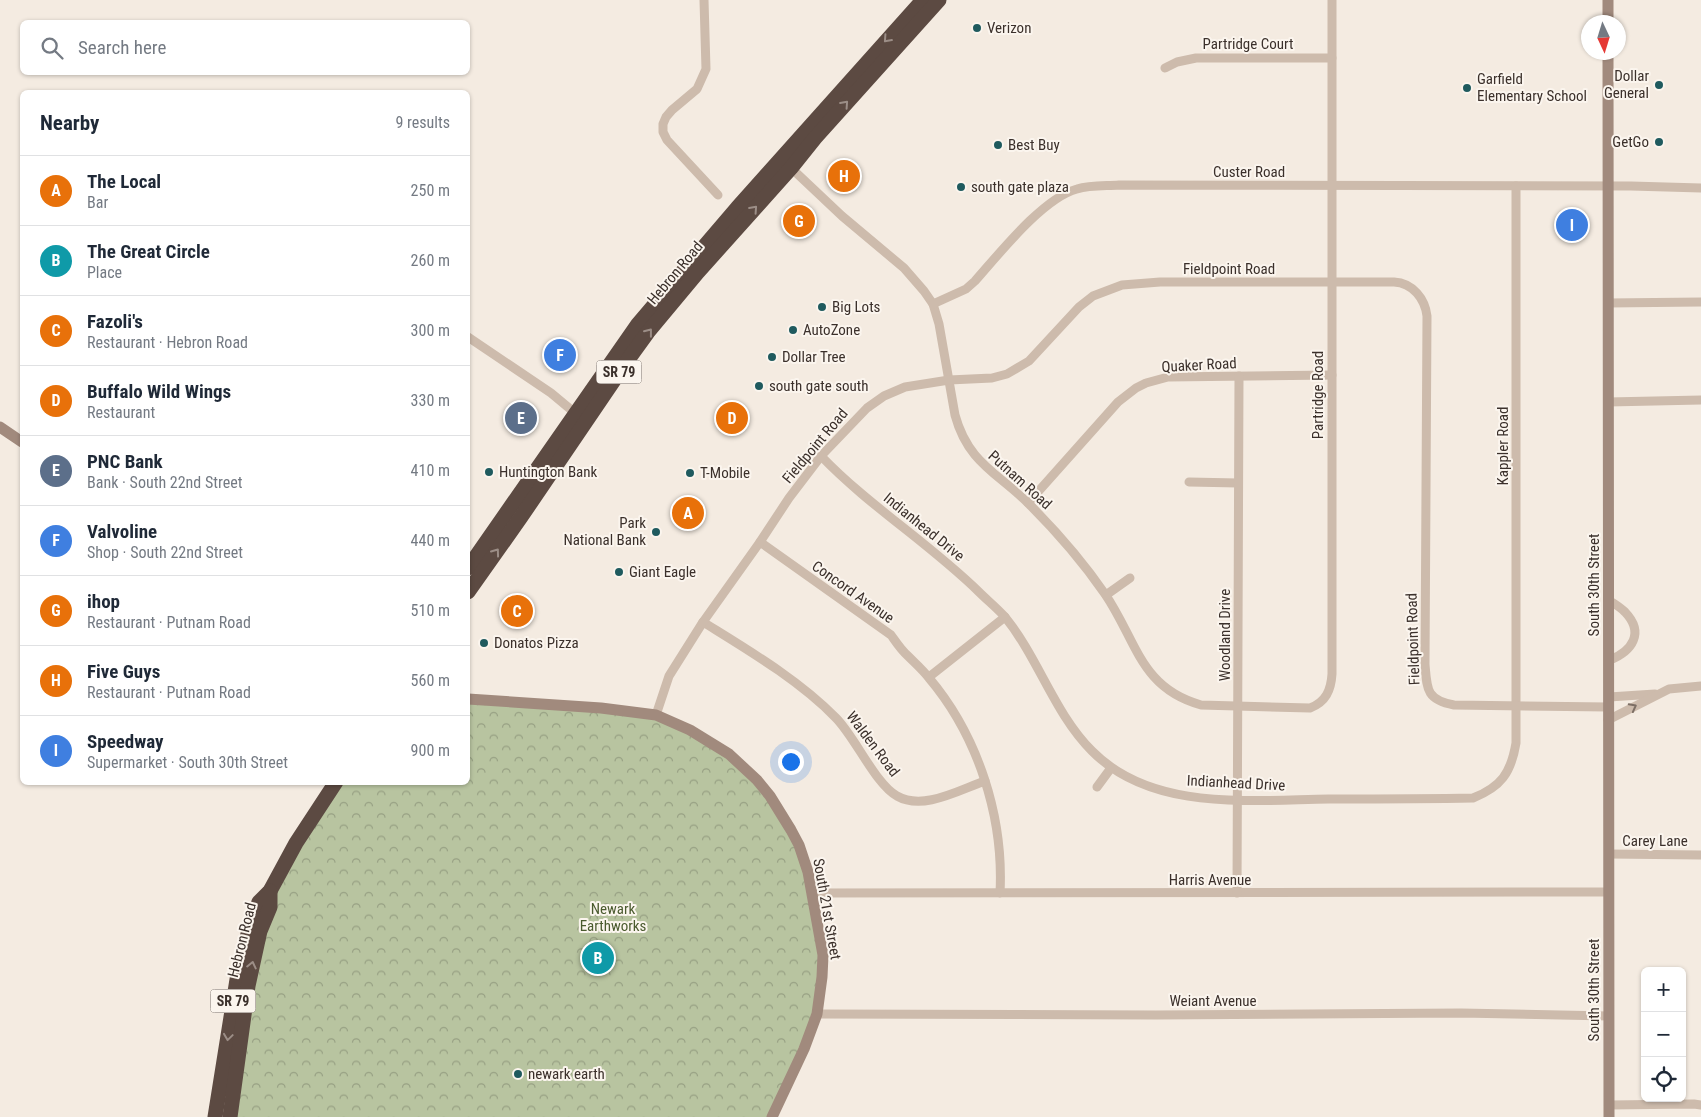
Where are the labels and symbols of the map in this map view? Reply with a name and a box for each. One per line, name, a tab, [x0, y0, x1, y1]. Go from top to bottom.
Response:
north arrow	[1581, 15, 1626, 60]
place label: Verizon	[987, 19, 1031, 37]
marker: Verizon	[971, 22, 983, 34]
one-way arrow	[884, 34, 893, 43]
street label: Partridge Court	[1203, 35, 1293, 53]
place label: Dollar General	[1604, 67, 1649, 102]
place label: Garfield Elementary School	[1477, 70, 1587, 105]
marker: Dollar General	[1653, 79, 1665, 91]
marker: Garfield Elementary School	[1461, 82, 1473, 94]
one-way arrow	[839, 100, 848, 109]
place label: GetGo	[1612, 133, 1649, 151]
place label: Best Buy	[1008, 136, 1060, 154]
marker: GetGo	[1653, 136, 1665, 148]
marker: Best Buy	[992, 139, 1004, 151]
pin: H	[828, 157, 860, 195]
street label: Custer Road	[1213, 163, 1285, 181]
place label: south gate plaza	[971, 178, 1069, 196]
marker: south gate plaza	[955, 181, 967, 193]
pin: G	[783, 202, 815, 240]
one-way arrow	[748, 205, 757, 214]
pin: I	[1556, 206, 1588, 244]
street label: Hebron Road	[644, 238, 706, 308]
street label: Fieldpoint Road	[1183, 260, 1275, 278]
place label: Big Lots	[832, 298, 881, 316]
marker: Big Lots	[816, 301, 828, 313]
place label: AutoZone	[803, 321, 860, 339]
marker: AutoZone	[787, 324, 799, 336]
one-way arrow	[643, 329, 652, 338]
pin: F	[544, 336, 576, 374]
place label: Dollar Tree	[782, 348, 846, 366]
marker: Dollar Tree	[766, 351, 778, 363]
street label: Partridge Road	[1309, 351, 1327, 439]
street label: Quaker Road	[1161, 354, 1237, 376]
road number: SR 79	[596, 361, 642, 384]
place label: south gate south	[769, 377, 869, 395]
marker: south gate south	[753, 380, 765, 392]
pin: E	[505, 399, 537, 437]
pin: D	[716, 399, 748, 437]
street label: Fieldpoint Road	[778, 405, 852, 487]
street label: Kappler Road	[1494, 407, 1512, 485]
street label: Putnam Road	[985, 447, 1055, 513]
place label: Huntington Bank	[499, 463, 598, 481]
place label: T-Mobile	[700, 464, 750, 482]
marker: Huntington Bank	[483, 466, 495, 478]
marker: T-Mobile	[684, 467, 696, 479]
street label: Indianhead Drive	[880, 489, 968, 565]
pin: A	[672, 494, 704, 532]
place label: Park National Bank	[563, 514, 646, 549]
marker: Park National Bank	[650, 526, 662, 538]
street label: South 30th Street	[1585, 534, 1603, 636]
one-way arrow	[490, 548, 499, 558]
street label: Concord Avenue	[808, 557, 898, 627]
place label: Giant Eagle	[629, 563, 696, 581]
marker: Giant Eagle	[613, 566, 625, 578]
street label: Woodland Drive	[1216, 589, 1234, 681]
pin: C	[501, 592, 533, 630]
street label: Fieldpoint Road	[1402, 593, 1424, 685]
place label: Donatos Pizza	[494, 634, 579, 652]
marker: Donatos Pizza	[478, 637, 490, 649]
one-way arrow	[1628, 703, 1637, 713]
street label: Walden Road	[843, 708, 903, 780]
your location	[778, 749, 804, 775]
street label: Indianhead Drive	[1186, 771, 1286, 795]
street label: Carey Lane	[1622, 832, 1688, 850]
street label: South 21st Street	[809, 857, 845, 961]
street label: Harris Avenue	[1169, 871, 1251, 889]
park label: Newark Earthworks	[580, 900, 647, 935]
street label: Hebron Road	[224, 901, 260, 979]
pin: B	[582, 939, 614, 977]
street label: South 30th Street	[1585, 939, 1603, 1041]
one-way arrow	[247, 960, 257, 969]
road number: SR 79	[210, 989, 256, 1012]
street label: Weiant Avenue	[1169, 992, 1257, 1010]
one-way arrow	[223, 1033, 234, 1041]
place label: newark earth	[528, 1065, 605, 1083]
marker: newark earth	[512, 1068, 524, 1080]

